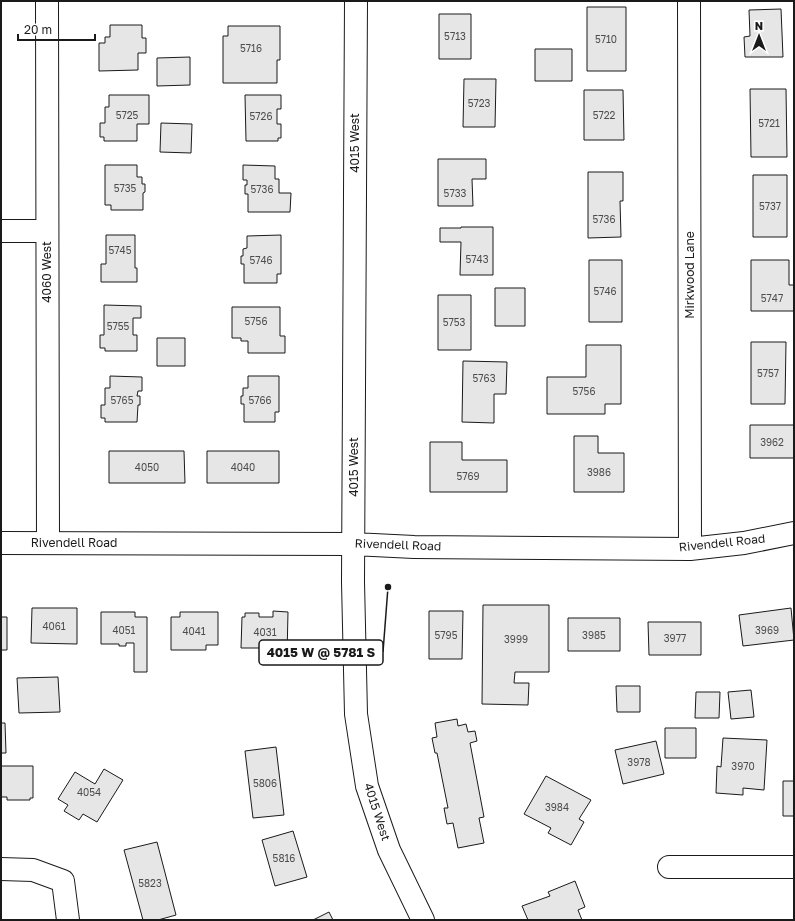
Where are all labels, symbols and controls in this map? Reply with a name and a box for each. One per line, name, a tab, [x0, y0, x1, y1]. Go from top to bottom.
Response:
scale bar	[18, 16, 95, 42]
north arrow	[739, 16, 779, 56]
text: N	[755, 19, 763, 32]
text: 20 m	[24, 22, 52, 37]
house number: 5713	[444, 30, 466, 42]
house number: 5710	[595, 33, 617, 45]
house number: 5716	[240, 42, 262, 54]
house number: 5723	[468, 97, 491, 109]
house number: 5725	[116, 109, 139, 121]
house number: 5722	[593, 109, 616, 121]
house number: 5726	[250, 110, 272, 122]
street label: 4015 West	[347, 113, 362, 173]
house number: 5721	[758, 117, 780, 129]
house number: 5735	[114, 182, 137, 194]
house number: 5736	[251, 183, 274, 195]
house number: 5733	[444, 187, 467, 199]
house number: 5737	[759, 200, 781, 212]
house number: 5736	[593, 213, 616, 225]
street label: Mirkwood Lane	[682, 231, 697, 319]
street label: 4060 West	[39, 241, 54, 303]
house number: 5745	[109, 244, 132, 256]
house number: 5743	[465, 253, 489, 265]
house number: 5746	[249, 254, 273, 266]
house number: 5746	[593, 285, 617, 297]
house number: 5747	[761, 292, 783, 304]
house number: 5756	[245, 315, 267, 327]
house number: 5753	[443, 316, 466, 328]
house number: 5755	[107, 320, 130, 332]
house number: 5757	[757, 367, 779, 379]
house number: 5763	[473, 372, 496, 384]
house number: 5756	[573, 385, 595, 397]
house number: 5765	[111, 394, 134, 406]
house number: 5766	[248, 394, 272, 406]
house number: 3962	[760, 436, 784, 448]
street label: 4015 West	[346, 437, 361, 497]
house number: 4050	[135, 461, 159, 473]
house number: 4040	[231, 461, 255, 473]
house number: 3986	[587, 466, 611, 478]
house number: 5769	[456, 470, 480, 482]
street label: Rivendell Road	[678, 531, 766, 554]
street label: Rivendell Road	[31, 535, 117, 550]
street label: Rivendell Road	[354, 535, 442, 554]
house number: 4061	[42, 620, 66, 632]
house number: 4051	[113, 624, 136, 636]
house number: 3969	[755, 624, 779, 636]
house number: 4041	[182, 625, 206, 637]
house number: 4031	[254, 626, 277, 638]
house number: 5795	[435, 629, 458, 641]
house number: 3985	[582, 629, 606, 641]
house number: 3977	[664, 632, 686, 644]
house number: 3999	[504, 633, 528, 645]
callout: 4015 W @ 5781 S	[259, 640, 383, 665]
text: 4015 W @ 5781 S	[267, 644, 376, 660]
house number: 3978	[627, 756, 651, 768]
house number: 3970	[731, 760, 755, 772]
house number: 5806	[253, 777, 277, 789]
street label: 4015 West	[361, 781, 394, 843]
house number: 4054	[77, 786, 101, 798]
house number: 3984	[545, 801, 569, 813]
house number: 5816	[273, 852, 295, 864]
house number: 5823	[138, 877, 162, 889]

